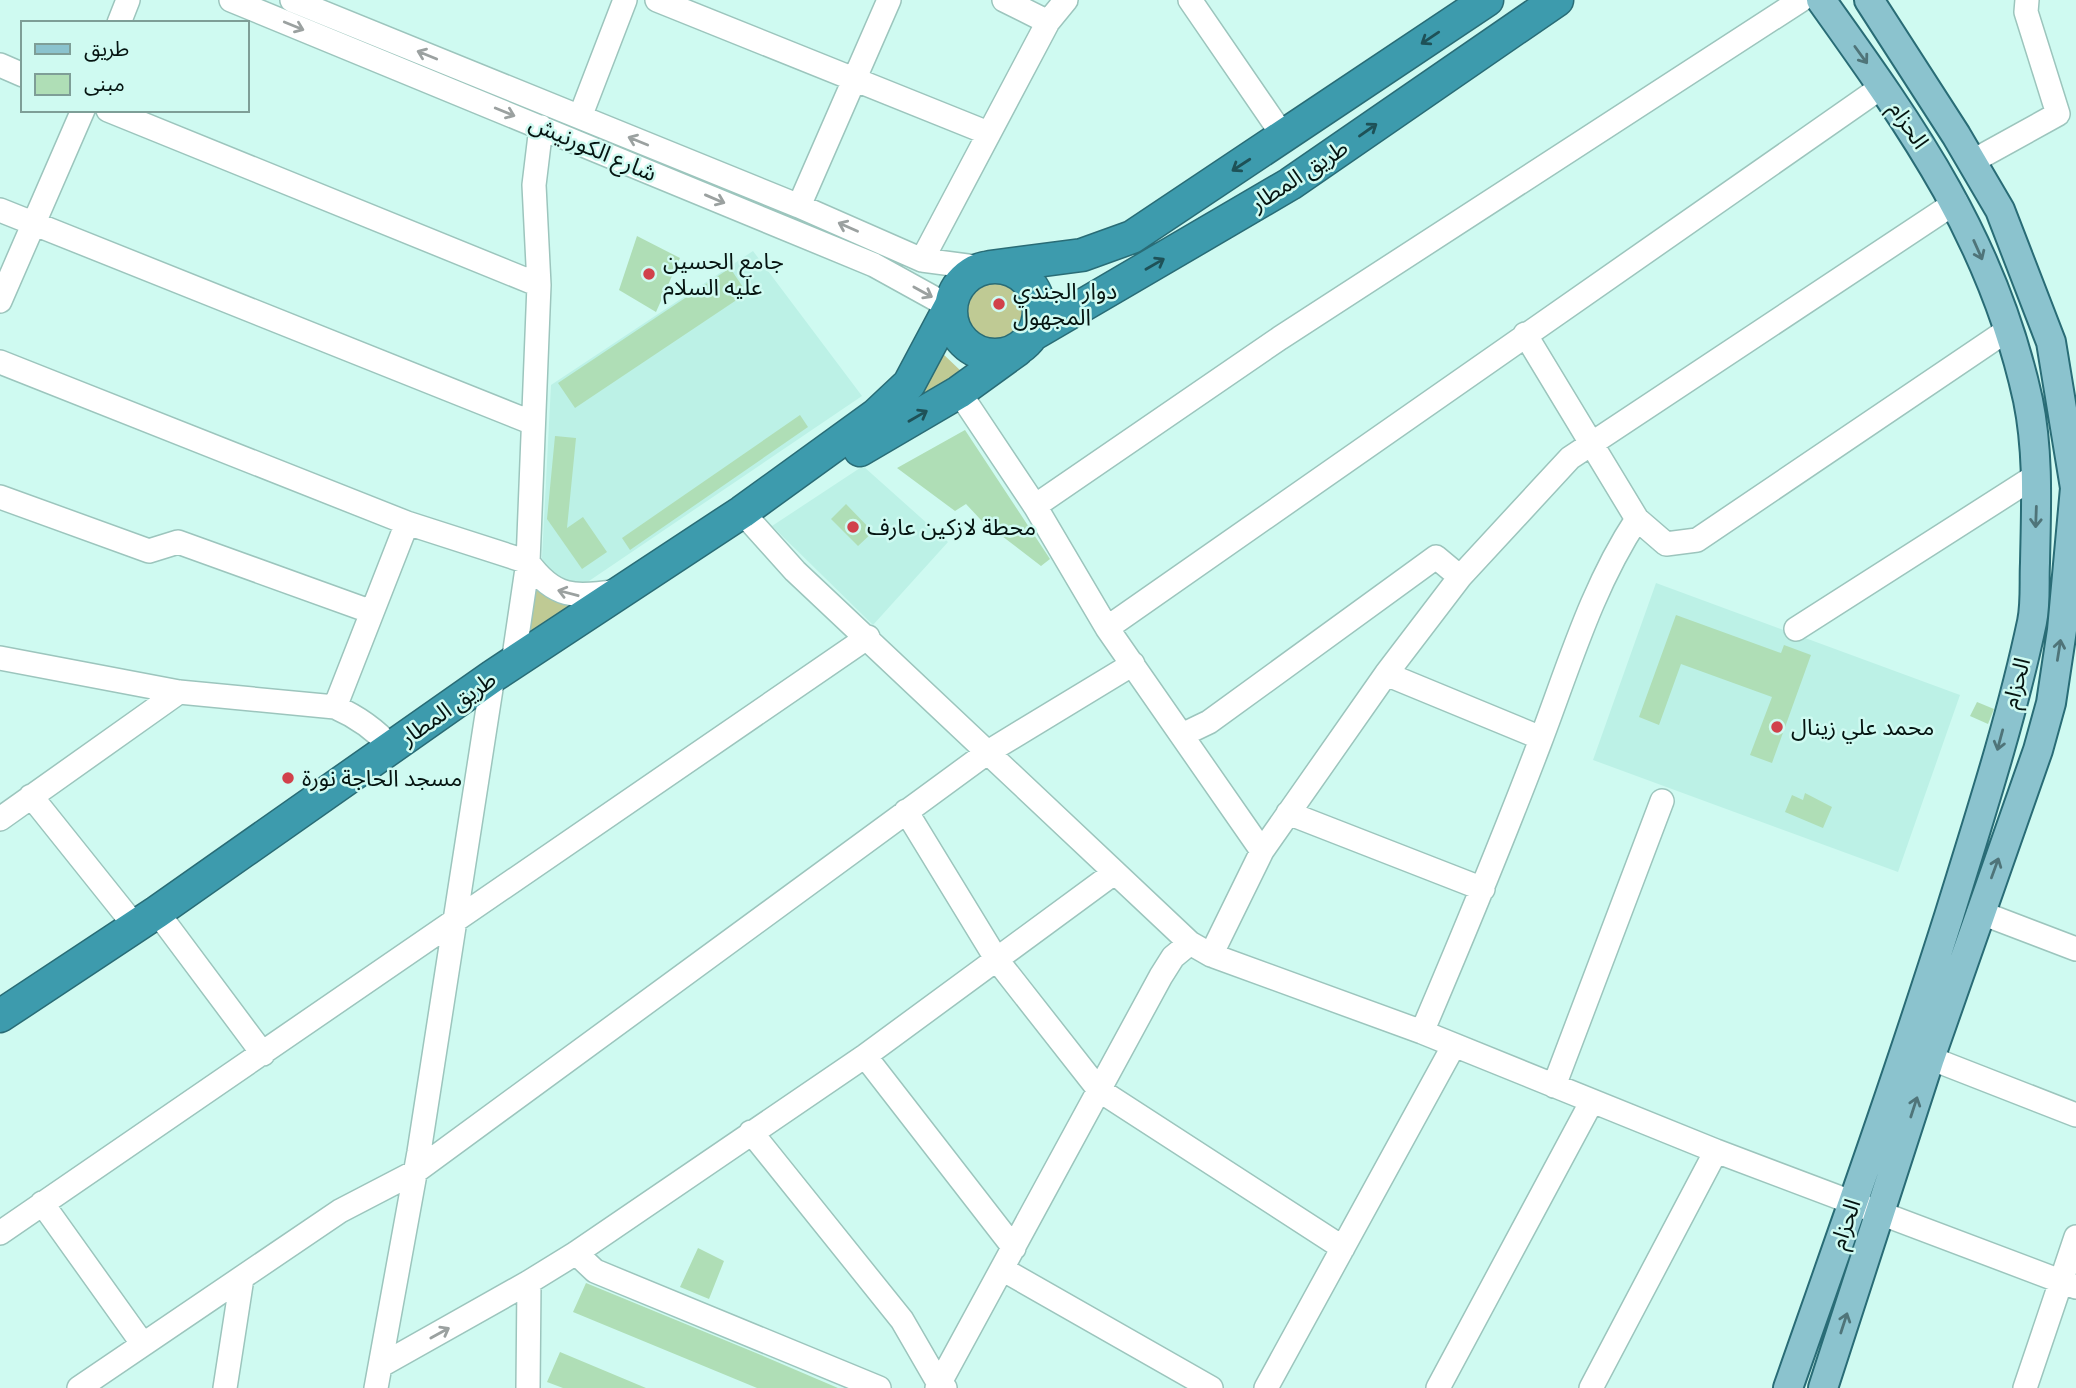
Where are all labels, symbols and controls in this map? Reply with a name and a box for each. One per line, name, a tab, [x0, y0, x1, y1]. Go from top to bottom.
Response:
one-way arrow	[283, 20, 305, 33]
legend	[21, 21, 248, 112]
one-way arrow	[1421, 31, 1440, 45]
text: طريق	[84, 36, 129, 62]
one-way arrow	[1853, 46, 1868, 65]
one-way arrow	[417, 48, 438, 61]
text: مبنى	[84, 71, 125, 96]
street label: الحزام	[1880, 96, 1934, 156]
one-way arrow	[494, 106, 515, 119]
street label: شارع الكورنيش	[524, 110, 661, 190]
one-way arrow	[1358, 123, 1377, 137]
one-way arrow	[628, 133, 649, 146]
street label: طريق المطار	[1245, 134, 1353, 217]
one-way arrow	[1232, 157, 1251, 172]
one-way arrow	[704, 193, 726, 206]
one-way arrow	[838, 220, 860, 233]
one-way arrow	[1972, 239, 1985, 260]
place label: جامع الحسين عليه السلام	[663, 248, 784, 305]
one-way arrow	[1144, 257, 1164, 271]
marker: جامع الحسين عليه السلام	[641, 266, 657, 282]
place label: دوار الجندي المجهول	[1013, 278, 1117, 331]
one-way arrow	[912, 285, 933, 299]
marker: دوار الجندي المجهول	[991, 296, 1007, 312]
one-way arrow	[907, 409, 927, 423]
one-way arrow	[2029, 506, 2043, 529]
place label: محطة لازكين عارف	[867, 514, 1036, 541]
marker: محطة لازكين عارف	[845, 519, 861, 535]
one-way arrow	[557, 586, 580, 599]
one-way arrow	[2053, 640, 2066, 662]
street label: الحزام	[1997, 655, 2040, 712]
street label: طريق المطار	[394, 666, 501, 752]
place label: محمد علي زينال	[1791, 714, 1934, 744]
marker: محمد علي زينال	[1769, 719, 1785, 735]
one-way arrow	[1993, 729, 2006, 751]
place label: مسجد الحاجة نورة	[302, 765, 462, 792]
marker: مسجد الحاجة نورة	[280, 770, 296, 786]
one-way arrow	[1990, 858, 2002, 880]
one-way arrow	[1909, 1096, 1922, 1118]
street label: الحزام	[1824, 1196, 1870, 1254]
one-way arrow	[1839, 1313, 1851, 1335]
one-way arrow	[429, 1326, 449, 1340]

